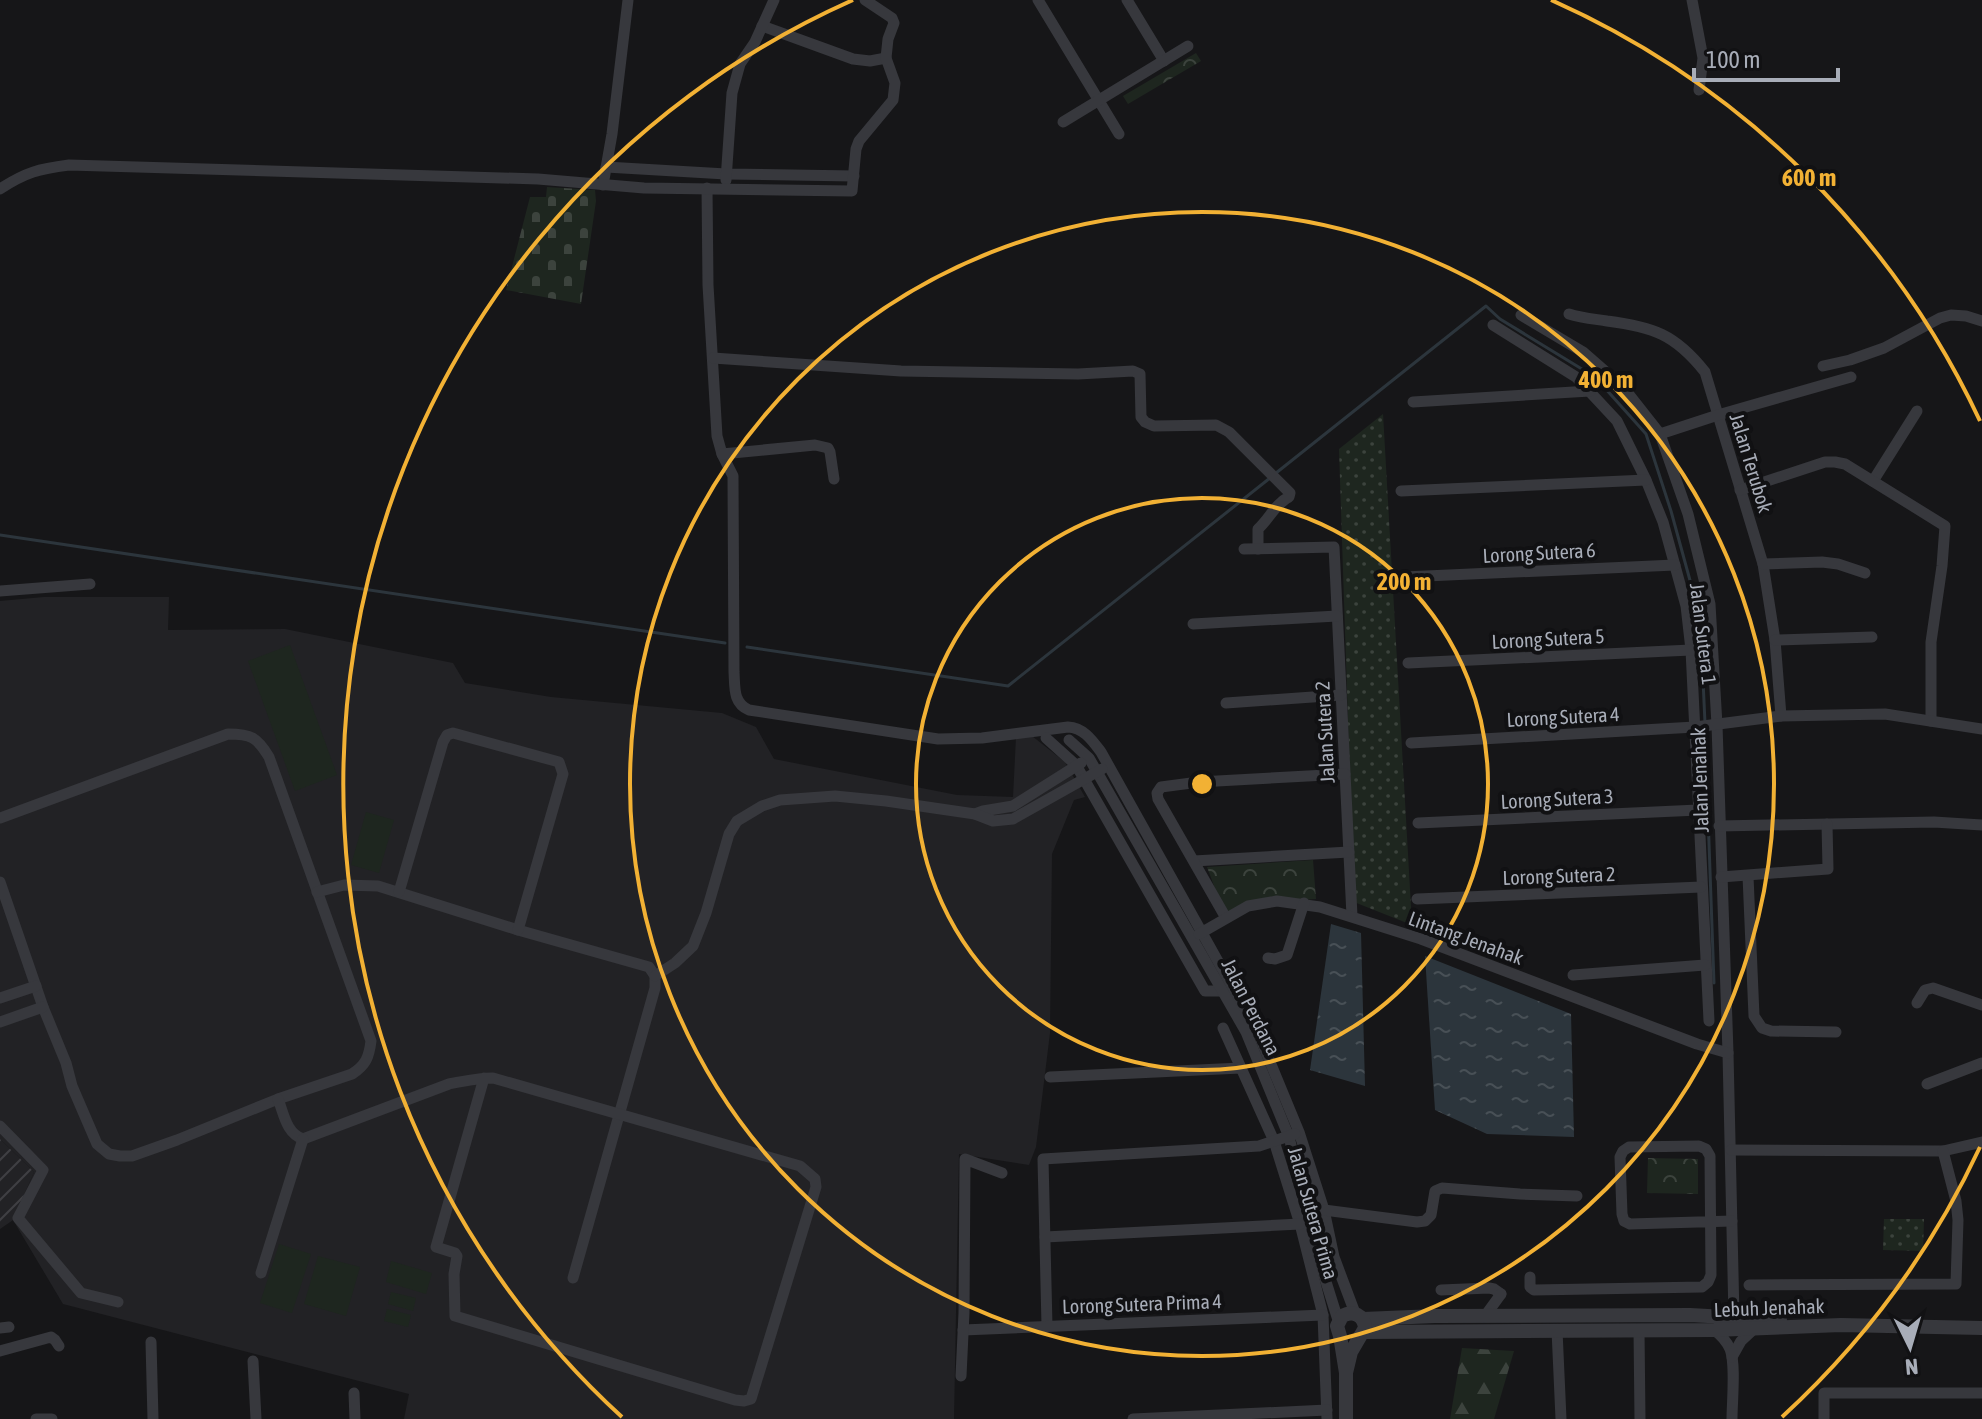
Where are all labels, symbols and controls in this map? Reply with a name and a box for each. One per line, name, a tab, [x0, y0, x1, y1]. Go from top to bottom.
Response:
scale bar	[1694, 32, 1838, 82]
text: 100 m	[1706, 46, 1760, 73]
text: 600 m	[1782, 164, 1836, 191]
text: 400 m	[1578, 366, 1633, 393]
street label: Jalan Terubok	[1725, 410, 1778, 515]
street label: Lorong Sutera 6	[1482, 538, 1596, 567]
text: 200 m	[1377, 568, 1431, 595]
street label: Jalan Sutera 1	[1686, 582, 1721, 686]
street label: Lorong Sutera 5	[1491, 624, 1605, 653]
street label: Jalan Sutera 2	[1310, 680, 1339, 784]
street label: Lorong Sutera 4	[1506, 702, 1620, 731]
street label: Jalan Jenahak	[1686, 727, 1713, 833]
centre of rings	[1188, 770, 1216, 798]
street label: Lorong Sutera 3	[1500, 784, 1614, 813]
street label: Lorong Sutera 2	[1502, 862, 1616, 889]
street label: Lintang Jenahak	[1406, 906, 1527, 969]
street label: Jalan Perdana	[1217, 955, 1286, 1059]
street label: Jalan Sutera Prima	[1284, 1144, 1343, 1282]
street label: Lorong Sutera Prima 4	[1062, 1289, 1222, 1318]
street label: Lebuh Jenahak	[1713, 1294, 1825, 1321]
north arrow	[1870, 1307, 1950, 1387]
text: N	[1904, 1353, 1919, 1380]

